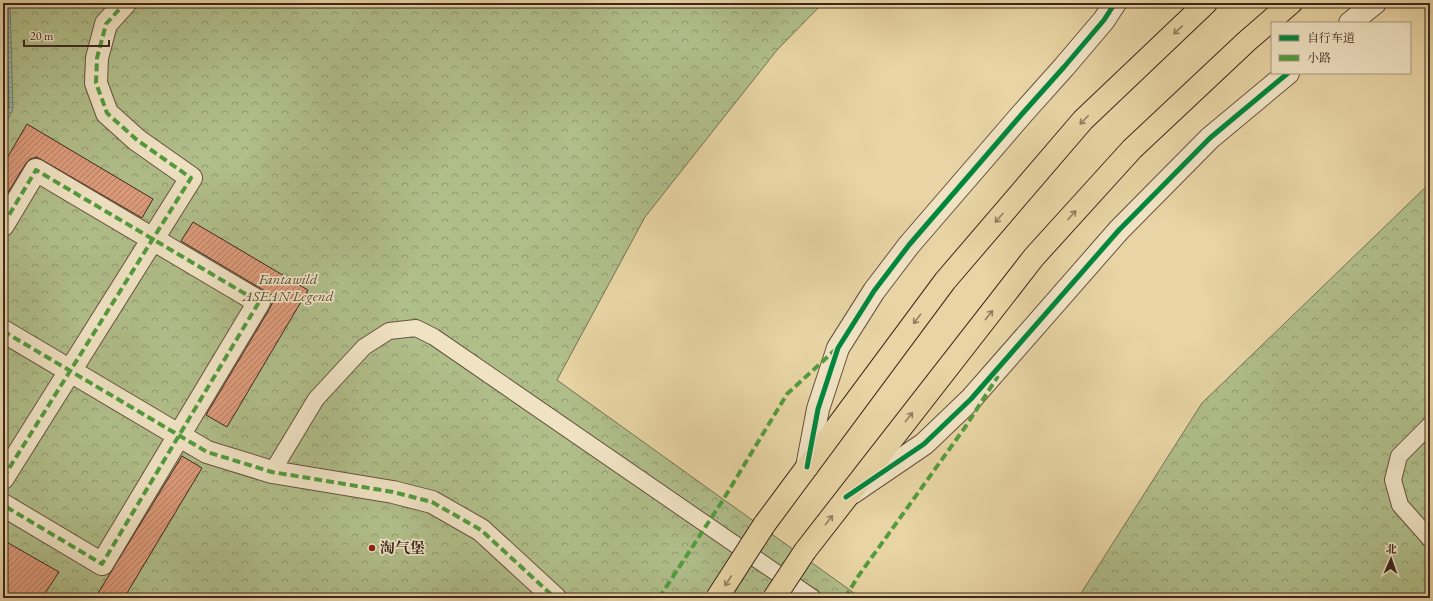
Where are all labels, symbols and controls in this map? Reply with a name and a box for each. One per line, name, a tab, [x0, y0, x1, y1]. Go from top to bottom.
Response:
scale bar	[24, 22, 109, 48]
legend	[1271, 22, 1411, 74]
one-way arrow	[1173, 25, 1183, 35]
text: 20 m	[30, 28, 54, 44]
text: 自行车道	[1307, 30, 1355, 46]
text: 小路	[1307, 50, 1331, 66]
one-way arrow	[1079, 115, 1089, 125]
one-way arrow	[1067, 210, 1077, 220]
one-way arrow	[995, 213, 1004, 223]
park label: Fantawild ASEAN Legend	[242, 269, 334, 305]
one-way arrow	[984, 309, 993, 320]
one-way arrow	[913, 313, 921, 324]
one-way arrow	[904, 412, 913, 423]
one-way arrow	[825, 514, 833, 525]
place label: 淘气堡	[380, 538, 425, 557]
north arrow	[1371, 539, 1411, 579]
text: 北	[1386, 542, 1397, 556]
marker: 淘气堡	[367, 543, 377, 553]
one-way arrow	[724, 576, 732, 587]

